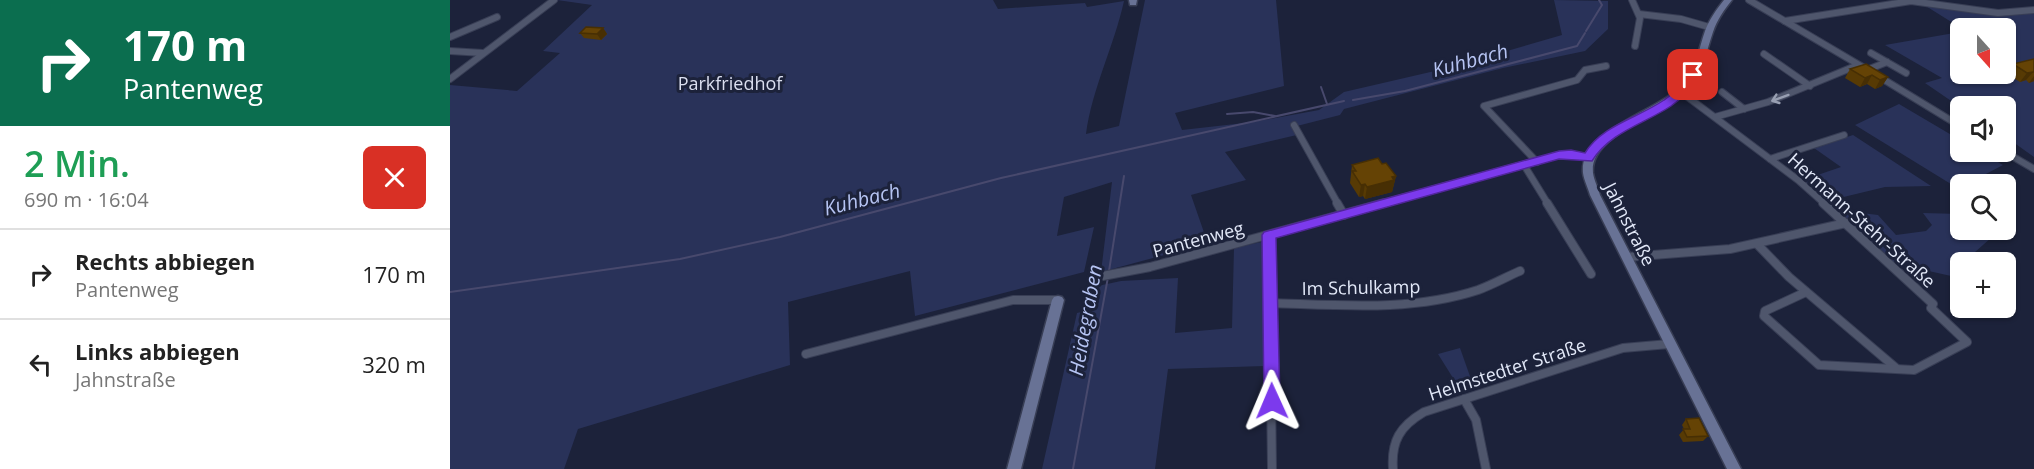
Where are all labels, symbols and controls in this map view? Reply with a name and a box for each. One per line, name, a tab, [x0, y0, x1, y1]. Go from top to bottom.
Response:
text: 170 m	[123, 16, 247, 73]
north arrow	[1950, 18, 2016, 84]
map controls	[1950, 18, 2016, 318]
icon: right	[24, 24, 102, 102]
water label: Kuhbach	[1429, 37, 1511, 83]
pin	[1667, 49, 1718, 100]
icon: arrive	[1676, 58, 1709, 91]
text: Pantenweg	[123, 70, 263, 107]
park label: Parkfriedhof	[678, 71, 783, 95]
one-way arrow	[1771, 93, 1789, 104]
button: sound	[1950, 96, 2016, 162]
text: 2 Min.	[24, 139, 130, 188]
button: close	[363, 146, 426, 209]
street label: Hermann-Stehr-Straße	[1783, 147, 1941, 293]
button: search	[1950, 174, 2016, 240]
street label: Jahnstraße	[1598, 176, 1661, 270]
water label: Kuhbach	[821, 177, 903, 221]
text: 690 m · 16:04	[24, 186, 149, 213]
street label: Pantenweg	[1150, 215, 1246, 263]
text: Rechts abbiegen	[75, 246, 255, 276]
button: +	[1950, 252, 2016, 318]
icon: right	[24, 258, 57, 291]
text: 170 m	[362, 259, 426, 289]
water label: Heidegraben	[1062, 262, 1108, 378]
street label: Im Schulkamp	[1301, 274, 1421, 300]
text: Pantenweg	[75, 276, 179, 303]
street label: Helmstedter Straße	[1425, 332, 1589, 406]
text: Links abbiegen	[75, 336, 240, 366]
icon: left	[24, 348, 57, 381]
text: 320 m	[362, 349, 426, 379]
text: Jahnstraße	[75, 366, 176, 393]
position arrow	[1240, 369, 1304, 433]

